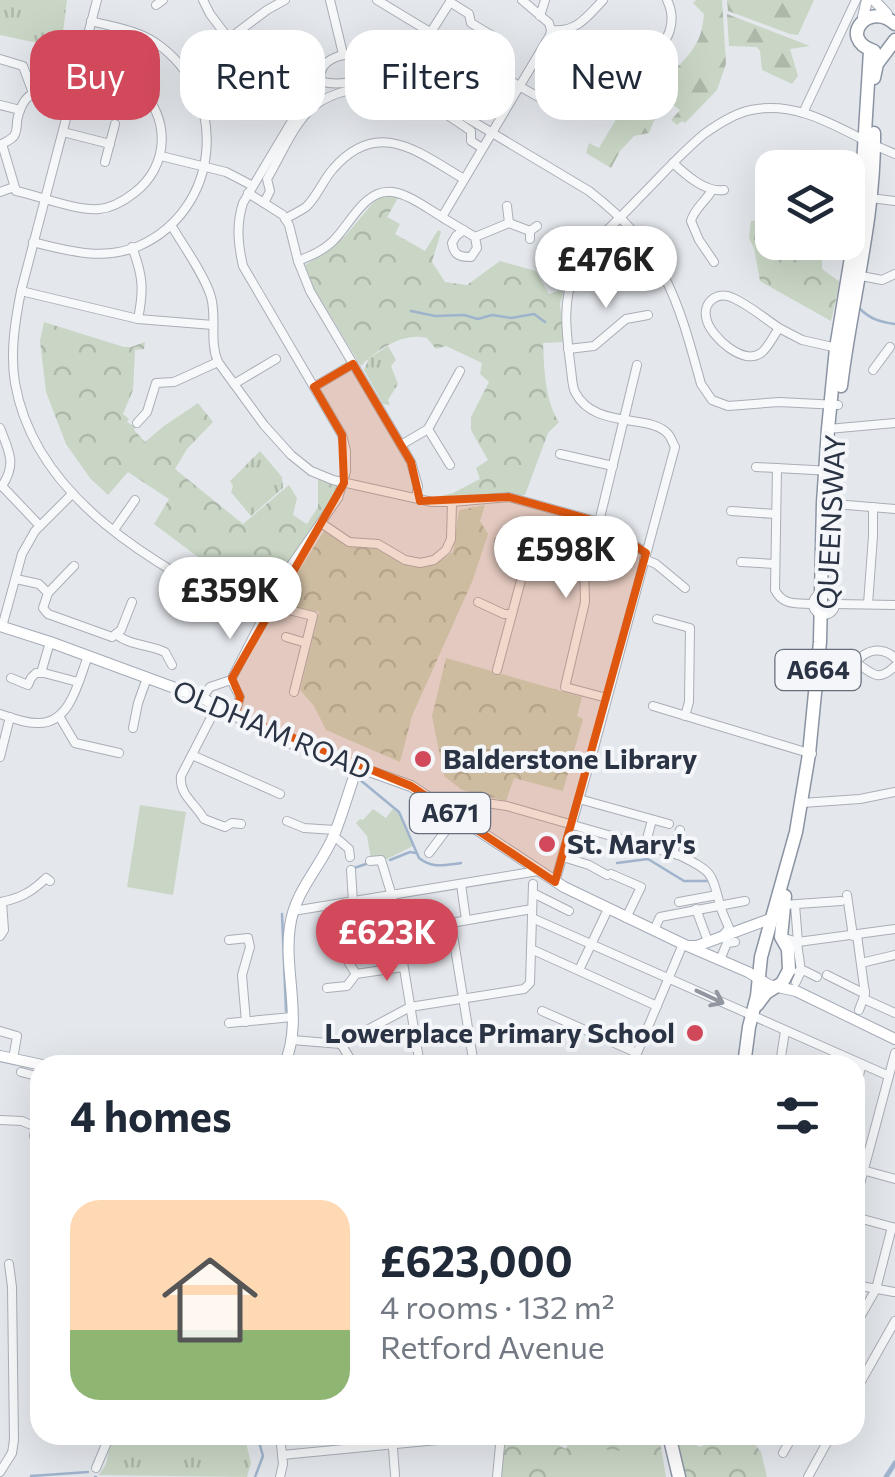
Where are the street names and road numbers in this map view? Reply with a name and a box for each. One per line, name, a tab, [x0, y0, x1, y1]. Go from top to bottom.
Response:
street label: QUEENSWAY	[808, 434, 852, 610]
road number: A664	[776, 650, 860, 690]
street label: OLDHAM ROAD	[168, 672, 377, 786]
road number: A671	[410, 793, 490, 833]

